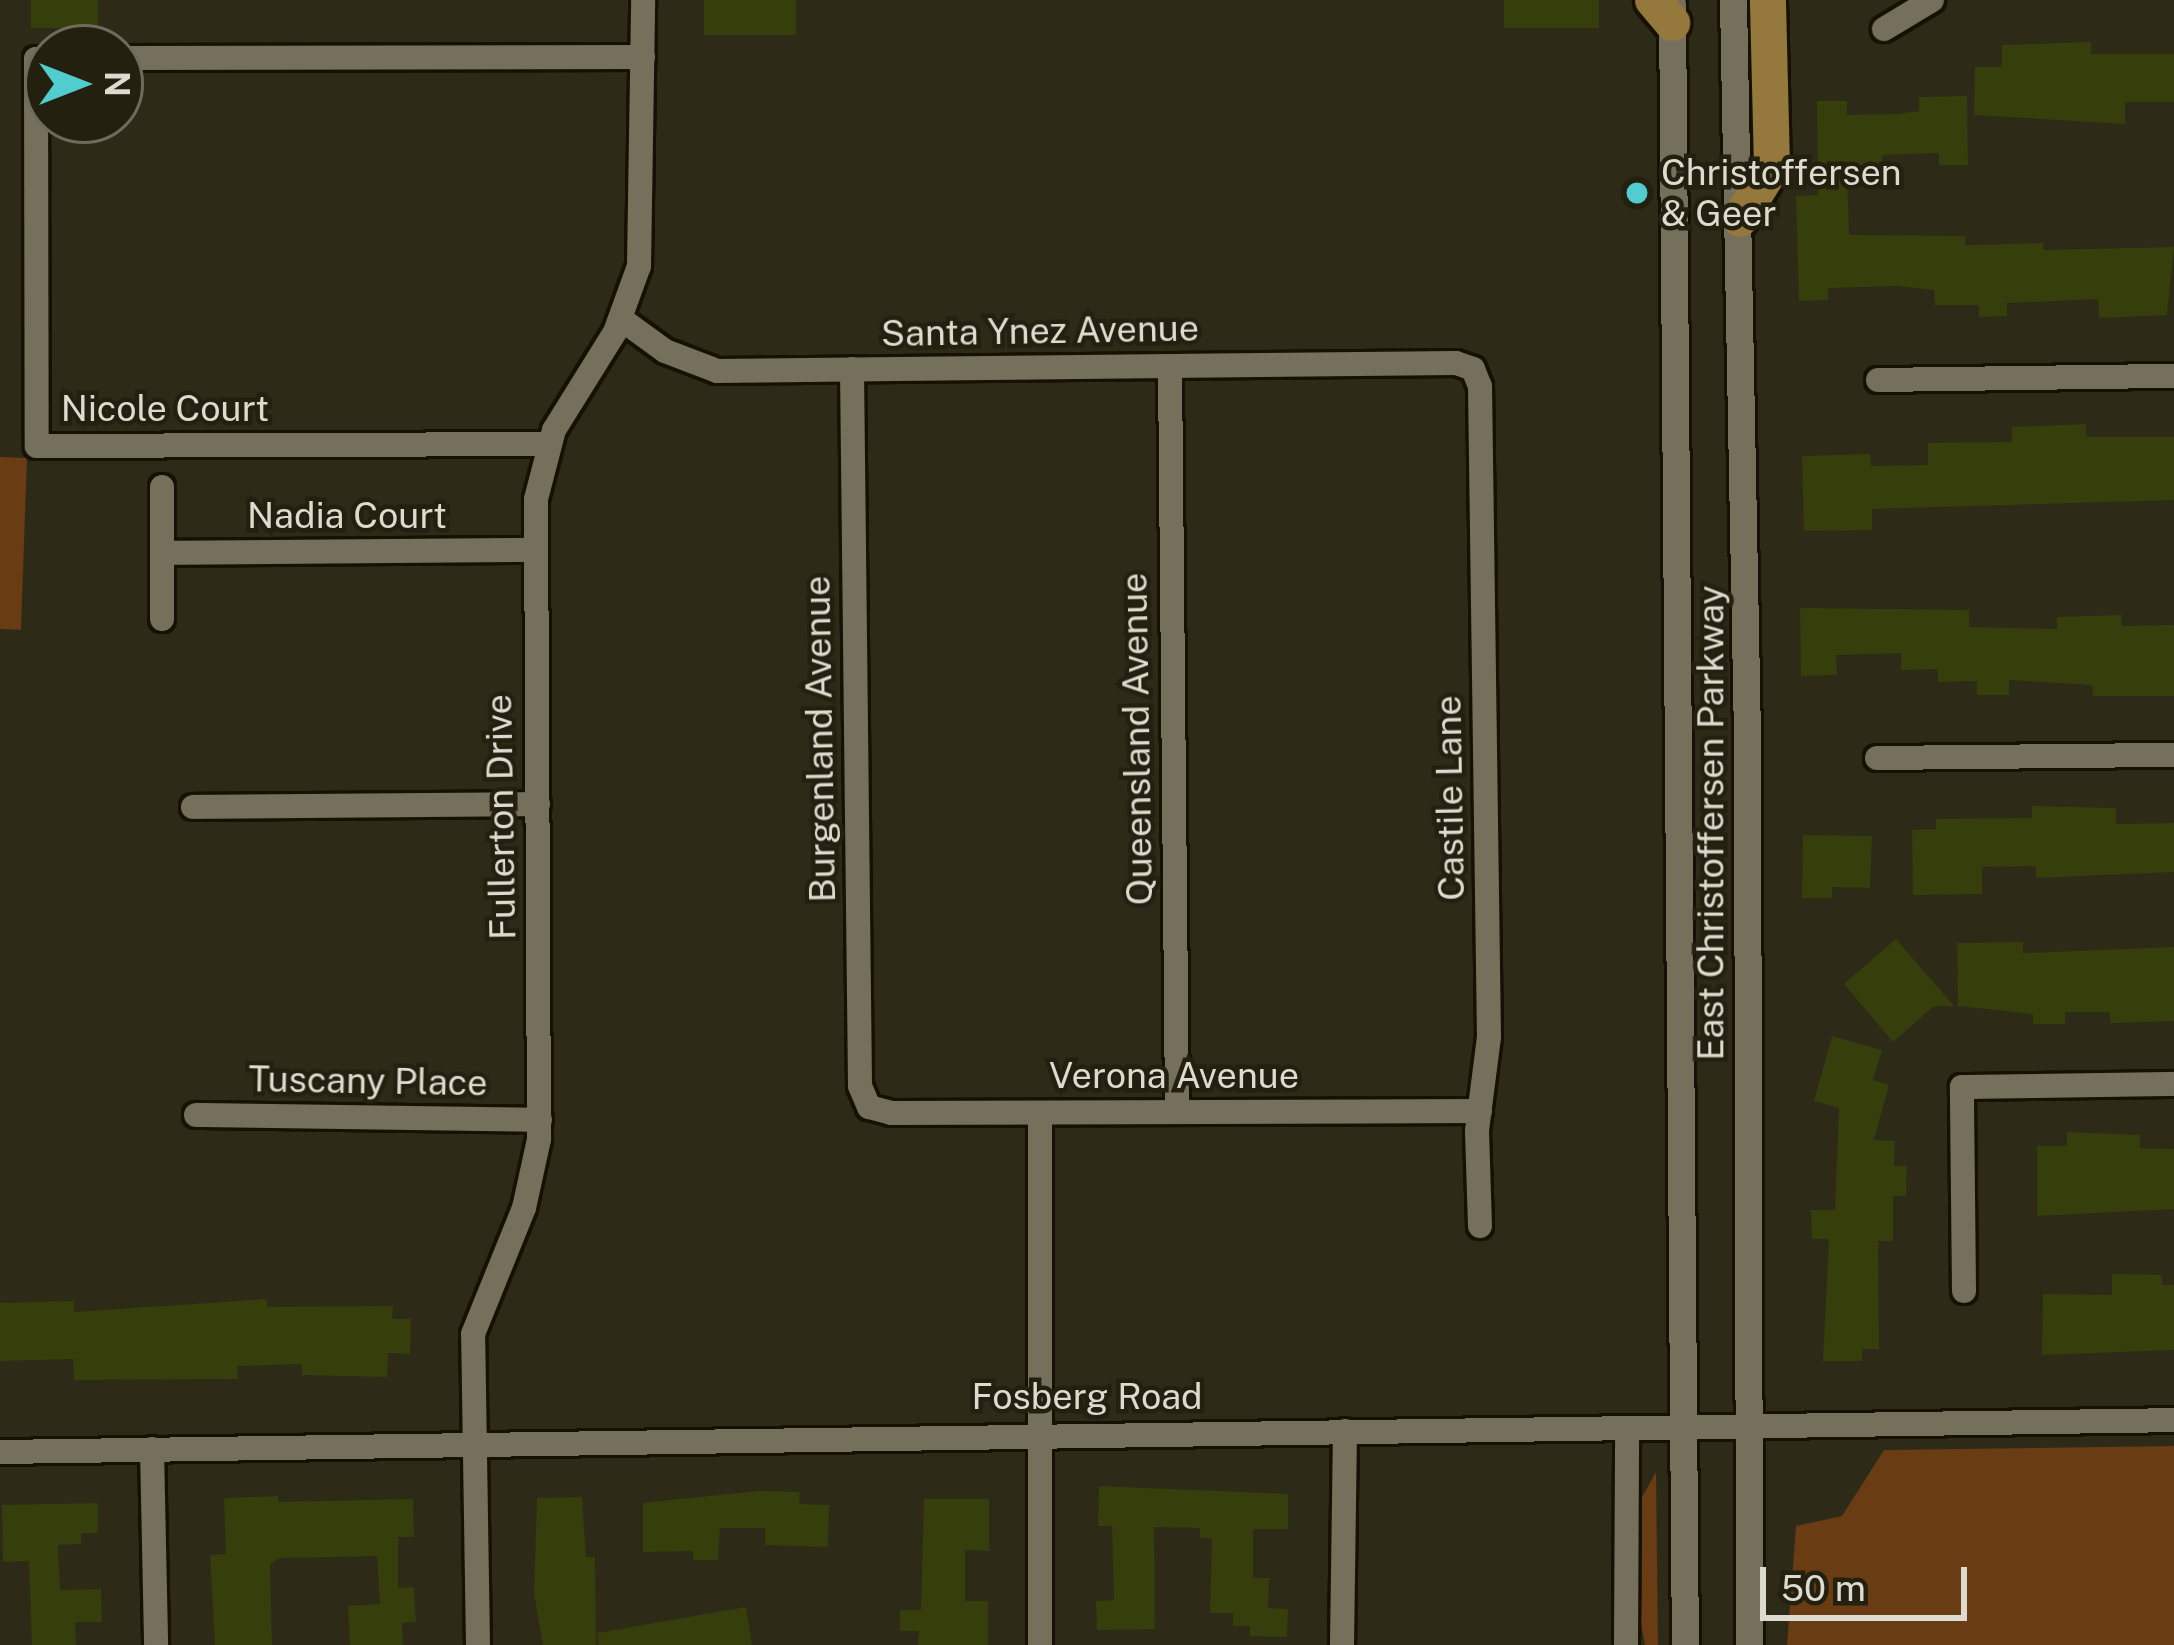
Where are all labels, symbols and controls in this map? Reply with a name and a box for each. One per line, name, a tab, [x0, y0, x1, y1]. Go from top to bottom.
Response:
north arrow	[24, 24, 144, 144]
text: N	[98, 71, 136, 97]
place label: Christoffersen & Geer	[1661, 150, 1902, 235]
marker: Christoffersen & Geer	[1624, 180, 1650, 206]
street label: Santa Ynez Avenue	[881, 307, 1199, 355]
street label: Nicole Court	[61, 387, 269, 431]
street label: Nadia Court	[247, 494, 447, 538]
street label: Queensland Avenue	[1113, 572, 1161, 906]
street label: Burgenland Avenue	[796, 575, 844, 903]
street label: East Christoffersen Parkway	[1689, 585, 1733, 1061]
street label: Fullerton Drive	[477, 694, 525, 940]
street label: Castile Lane	[1427, 695, 1473, 901]
street label: Verona Avenue	[1049, 1054, 1299, 1098]
street label: Tuscany Place	[248, 1057, 488, 1105]
street label: Fosberg Road	[971, 1375, 1203, 1419]
scale bar	[1766, 1543, 1973, 1617]
text: 50 m	[1781, 1567, 1866, 1609]

